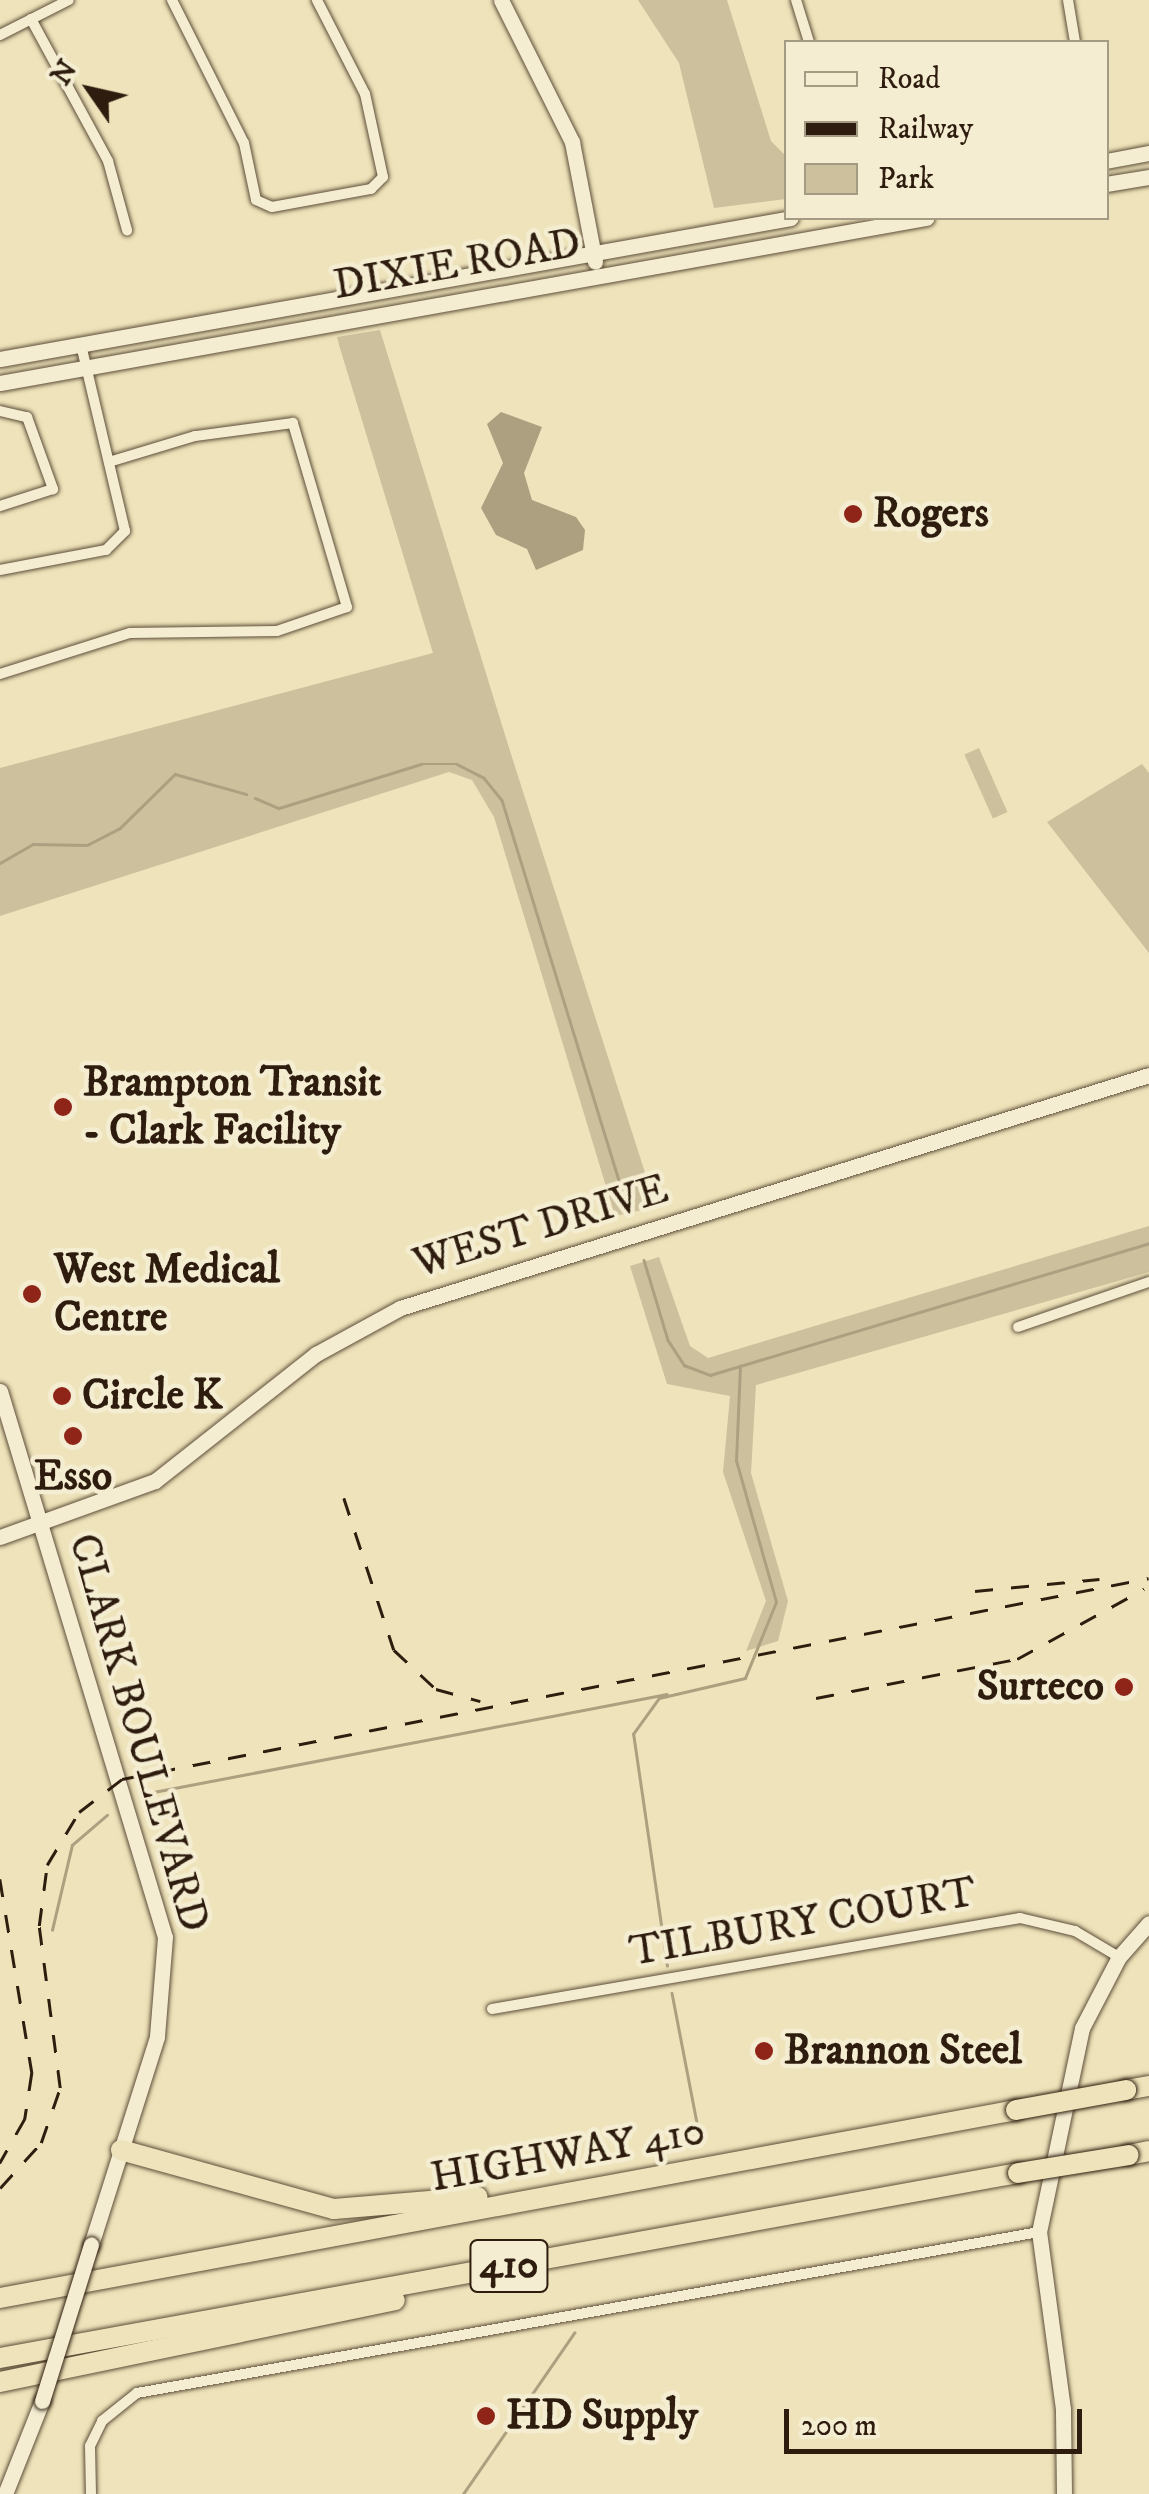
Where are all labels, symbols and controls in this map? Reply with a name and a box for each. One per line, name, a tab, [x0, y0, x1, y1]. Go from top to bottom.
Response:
north arrow	[40, 40, 140, 140]
legend	[784, 40, 1109, 220]
text: N	[44, 54, 86, 92]
text: Road	[878, 61, 940, 98]
text: Railway	[878, 111, 973, 148]
text: Park	[878, 161, 934, 198]
street label: DIXIE ROAD	[330, 219, 584, 311]
place label: Rogers	[873, 489, 989, 539]
marker: Rogers	[842, 503, 864, 525]
place label: Brampton Transit - Clark Facility	[83, 1058, 381, 1156]
marker: Brampton Transit - Clark Facility	[52, 1096, 74, 1118]
street label: WEST DRIVE	[408, 1164, 674, 1290]
place label: West Medical Centre	[54, 1245, 280, 1344]
marker: West Medical Centre	[19, 1281, 45, 1307]
place label: Circle K	[82, 1371, 223, 1421]
marker: Circle K	[51, 1385, 73, 1407]
marker: Esso	[62, 1425, 84, 1447]
place label: Esso	[34, 1452, 112, 1502]
street label: CLARK BOULEVARD	[57, 1528, 219, 1938]
place label: Surteco	[977, 1662, 1104, 1712]
marker: Surteco	[1113, 1676, 1135, 1698]
street label: TILBURY COURT	[626, 1868, 980, 1978]
place label: Brannon Steel	[784, 2026, 1022, 2076]
marker: Brannon Steel	[753, 2040, 775, 2062]
street label: HIGHWAY 410	[427, 2106, 709, 2204]
road number: 410	[469, 2231, 549, 2301]
scale bar	[789, 2389, 1086, 2451]
place label: HD Supply	[506, 2391, 698, 2441]
marker: HD Supply	[475, 2405, 497, 2427]
text: 200 m	[801, 2408, 877, 2445]

